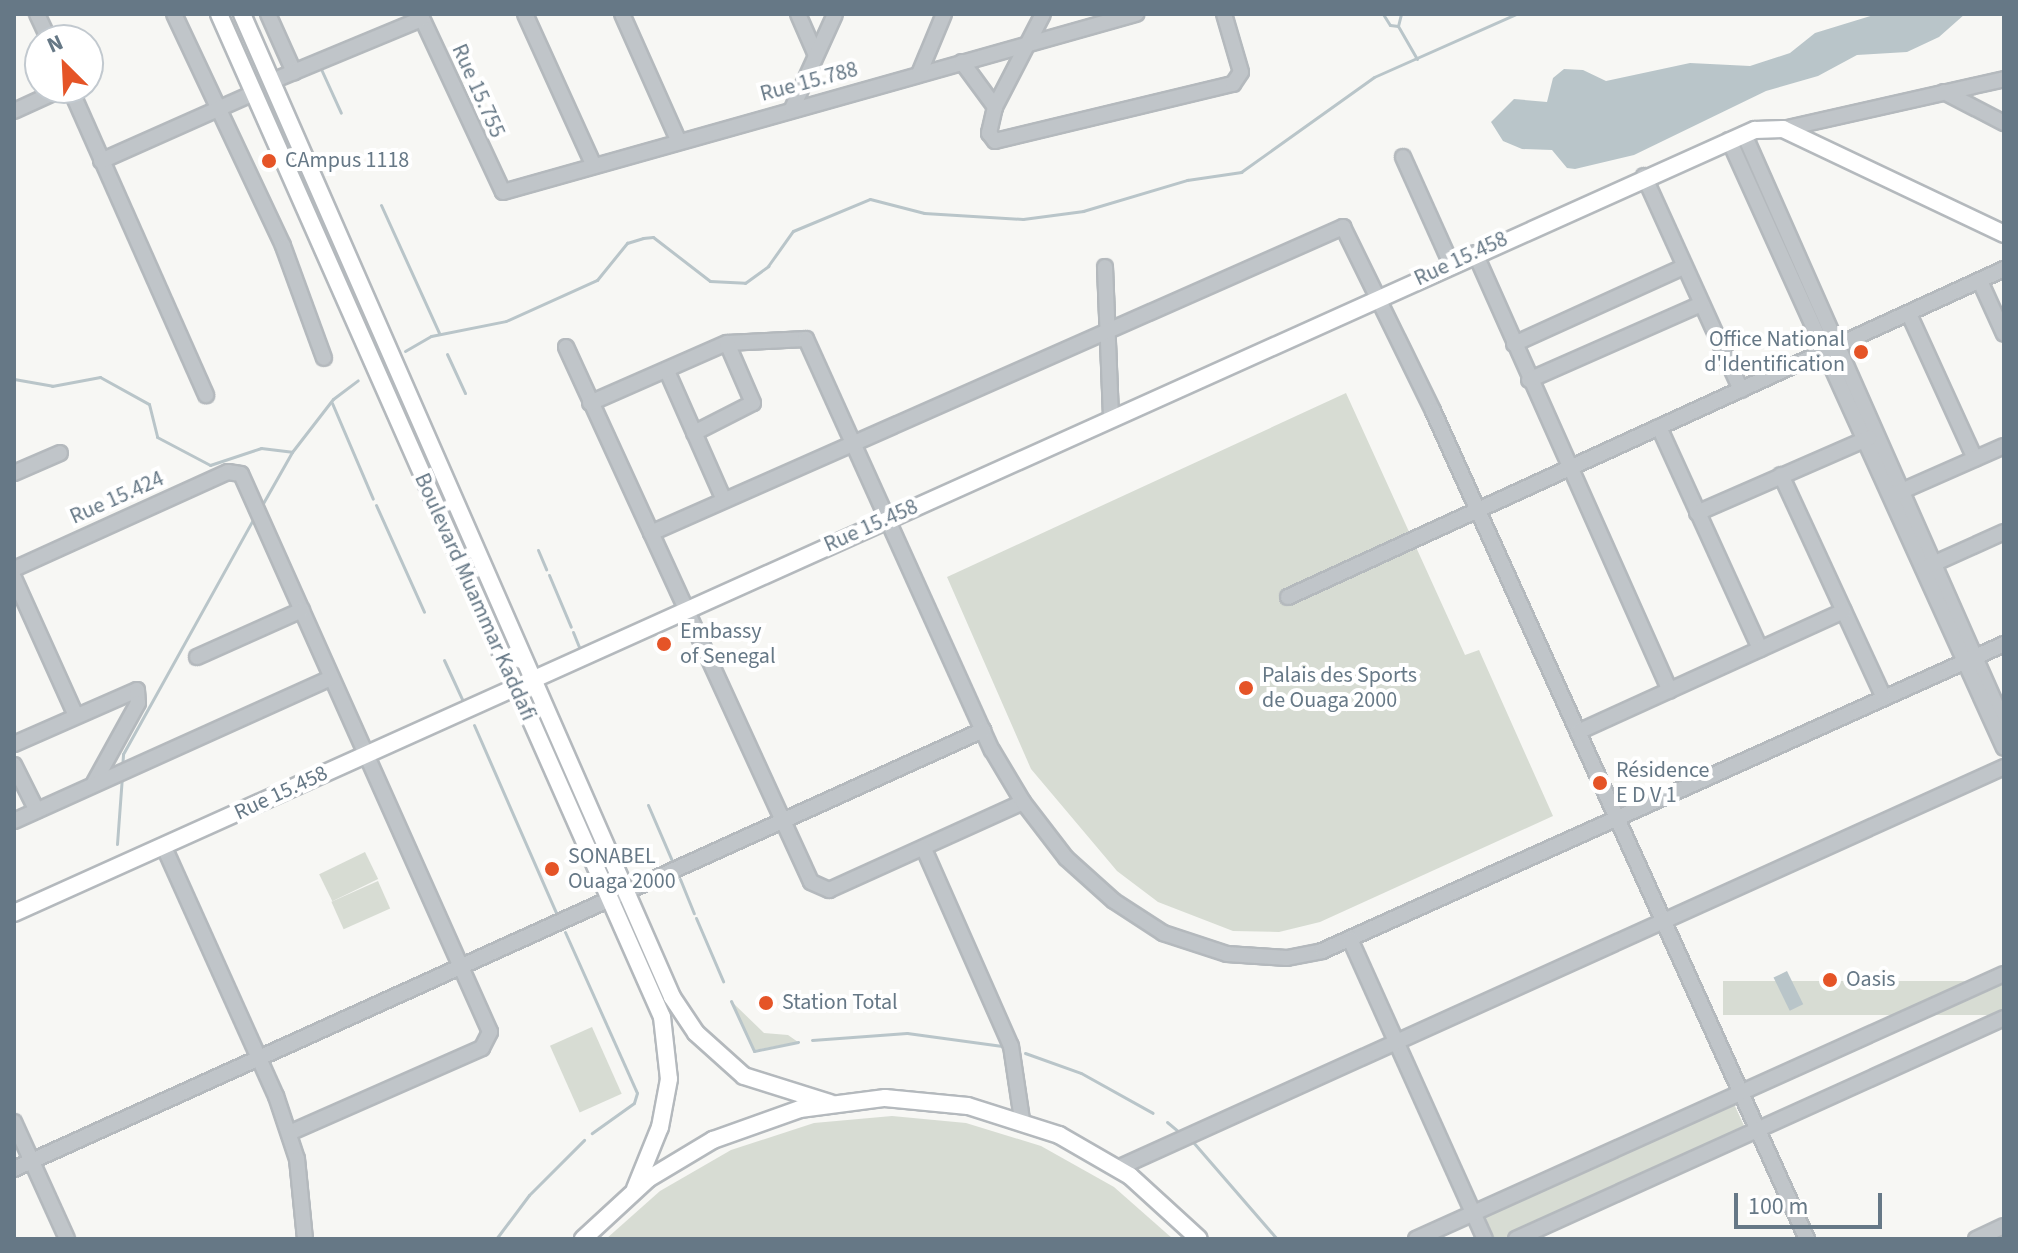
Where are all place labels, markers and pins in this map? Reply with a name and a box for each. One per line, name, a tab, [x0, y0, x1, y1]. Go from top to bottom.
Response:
place label: CAmpus 1118	[285, 148, 409, 174]
marker: CAmpus 1118	[260, 152, 278, 170]
place label: Office National d'Identification	[1704, 326, 1845, 378]
marker: Office National d'Identification	[1852, 343, 1870, 361]
place label: Embassy of Senegal	[680, 618, 776, 670]
marker: Embassy of Senegal	[655, 635, 673, 653]
place label: Palais des Sports de Ouaga 2000	[1262, 662, 1417, 714]
marker: Palais des Sports de Ouaga 2000	[1237, 679, 1255, 697]
place label: Résidence E D V 1	[1616, 757, 1709, 808]
marker: Résidence E D V 1	[1591, 774, 1609, 792]
place label: SONABEL Ouaga 2000	[568, 843, 676, 894]
marker: SONABEL Ouaga 2000	[543, 860, 561, 878]
place label: Oasis	[1846, 967, 1896, 993]
marker: Oasis	[1821, 971, 1839, 989]
place label: Station Total	[782, 990, 898, 1016]
marker: Station Total	[757, 994, 775, 1012]

